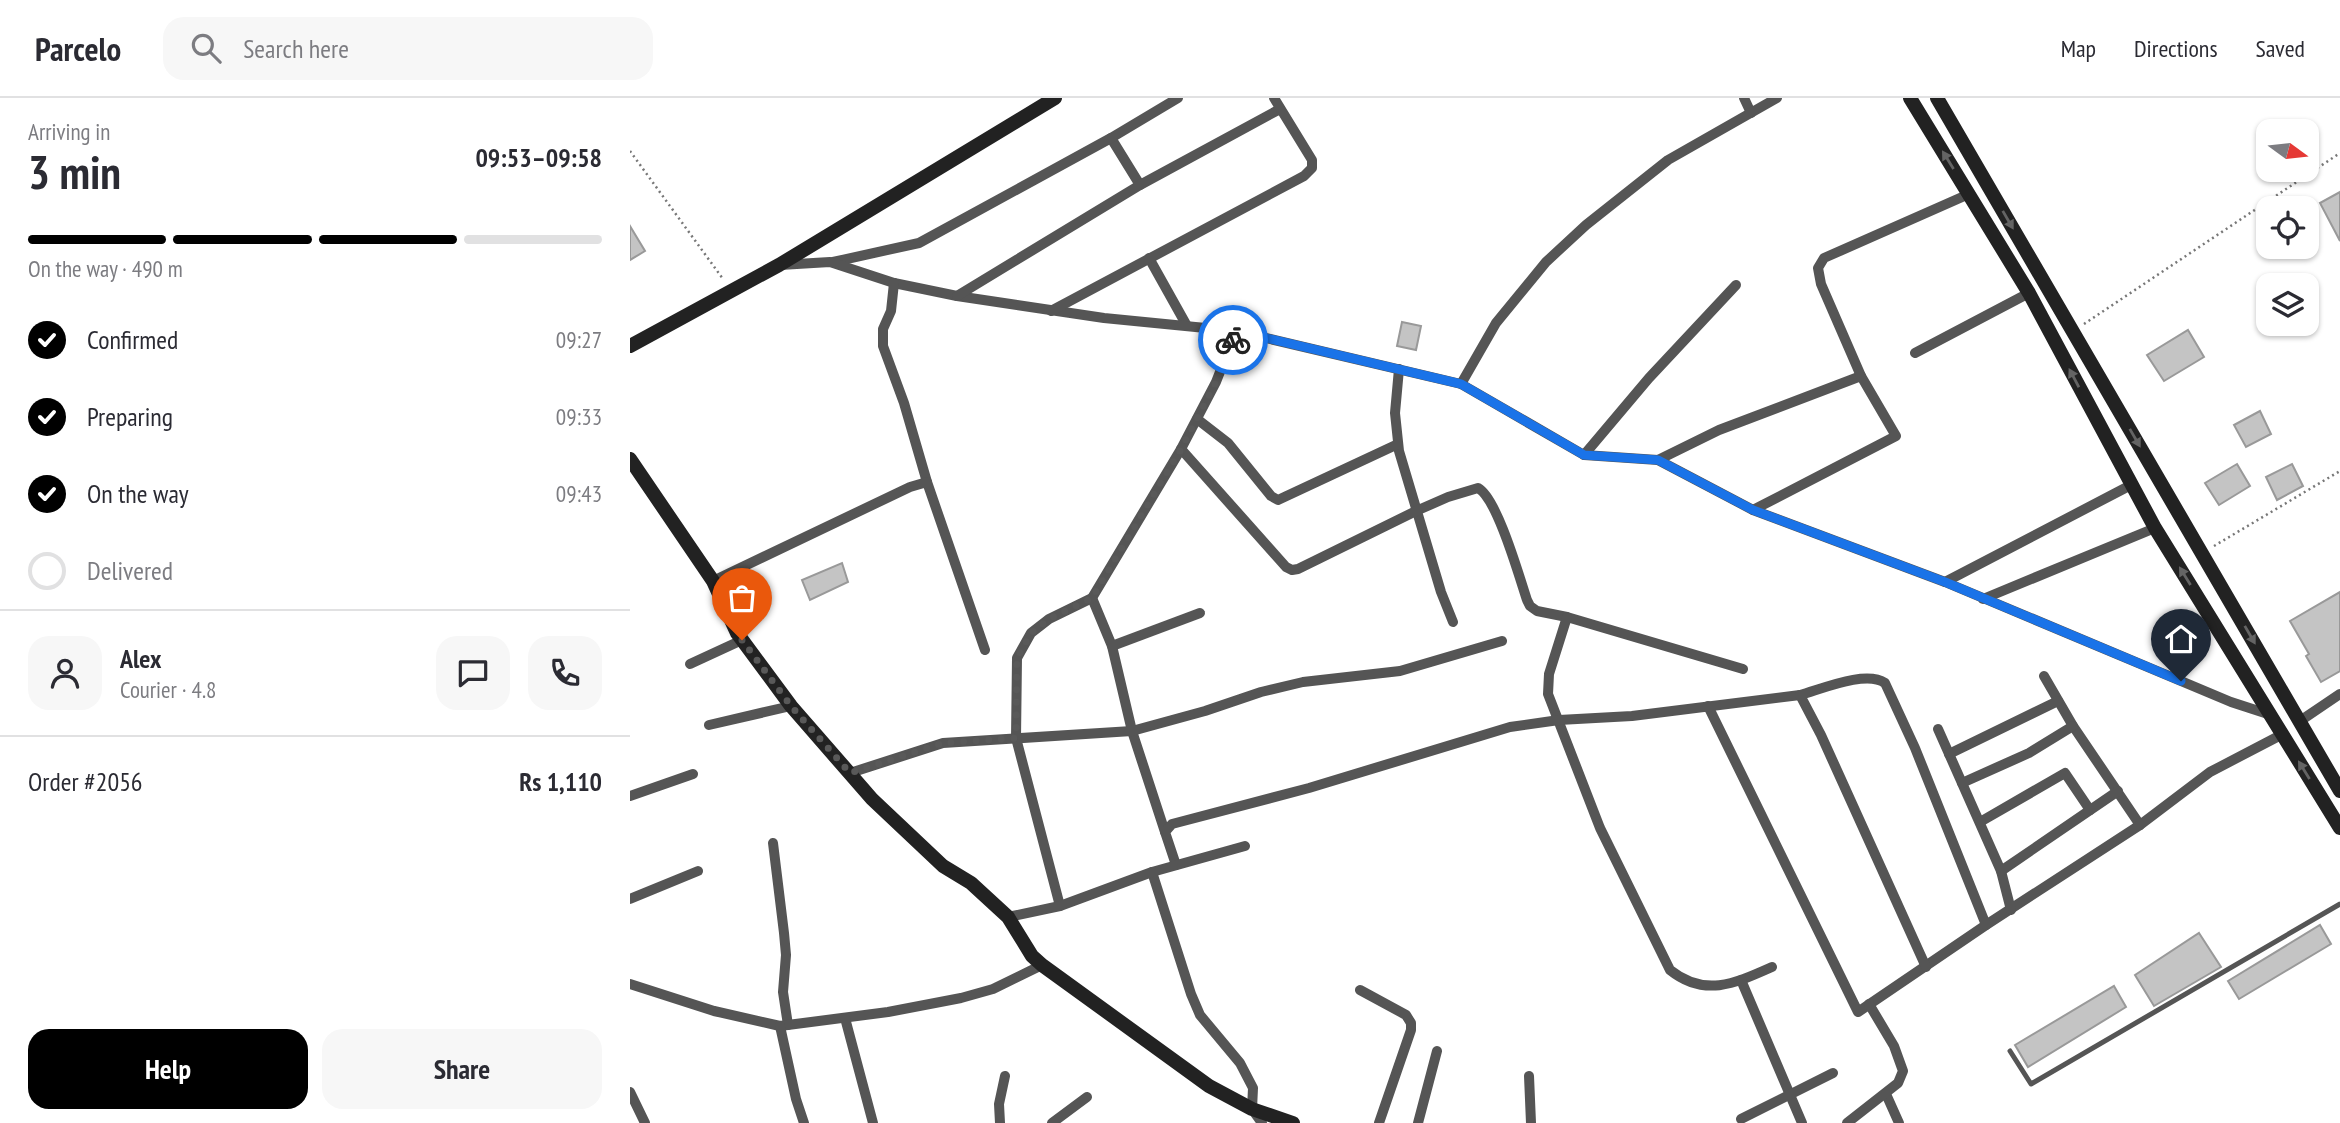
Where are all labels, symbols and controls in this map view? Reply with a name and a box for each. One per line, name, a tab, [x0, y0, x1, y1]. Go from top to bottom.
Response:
search box	[163, 17, 653, 80]
text: Parcelo	[35, 27, 121, 70]
icon: search	[187, 29, 225, 67]
text: Search here	[243, 32, 349, 65]
text: Map	[2061, 33, 2096, 64]
text: Directions	[2134, 33, 2218, 64]
text: Saved	[2256, 33, 2305, 64]
text: Arriving in	[28, 117, 110, 146]
north arrow	[2256, 119, 2319, 182]
map controls	[2256, 119, 2319, 336]
text: 09:53–09:58	[475, 141, 602, 174]
text: 3 min	[28, 142, 121, 202]
one-way arrow	[1941, 150, 1954, 169]
button: locate	[2256, 196, 2319, 259]
one-way arrow	[2002, 211, 2014, 230]
text: On the way · 490 m	[28, 254, 183, 283]
button: layers	[2256, 273, 2319, 336]
courier	[1198, 305, 1268, 375]
icon: check	[28, 321, 66, 359]
icon: bike	[1214, 321, 1252, 359]
text: Confirmed	[87, 323, 178, 356]
text: 09:27	[556, 325, 602, 354]
one-way arrow	[2068, 368, 2080, 388]
icon: check	[28, 398, 66, 436]
text: Preparing	[87, 400, 173, 433]
text: 09:33	[556, 402, 602, 431]
one-way arrow	[2129, 429, 2141, 448]
icon: check	[28, 475, 66, 513]
text: On the way	[87, 477, 189, 510]
text: 09:43	[556, 479, 602, 508]
text: Delivered	[87, 554, 173, 587]
one-way arrow	[2178, 567, 2191, 586]
pin	[712, 568, 772, 640]
icon: bag	[723, 579, 761, 617]
pin	[2151, 609, 2211, 681]
icon: home	[2162, 620, 2200, 658]
one-way arrow	[2243, 625, 2256, 644]
button: person	[28, 636, 102, 710]
button: chat	[436, 636, 510, 710]
button: phone	[528, 636, 602, 710]
text: Alex	[120, 642, 161, 675]
text: Courier · 4.8	[120, 675, 216, 704]
one-way arrow	[2297, 761, 2310, 780]
text: Order #2056	[28, 765, 143, 798]
text: Rs 1,110	[519, 765, 602, 798]
button: Help	[28, 1029, 308, 1109]
button: Share	[322, 1029, 602, 1109]

